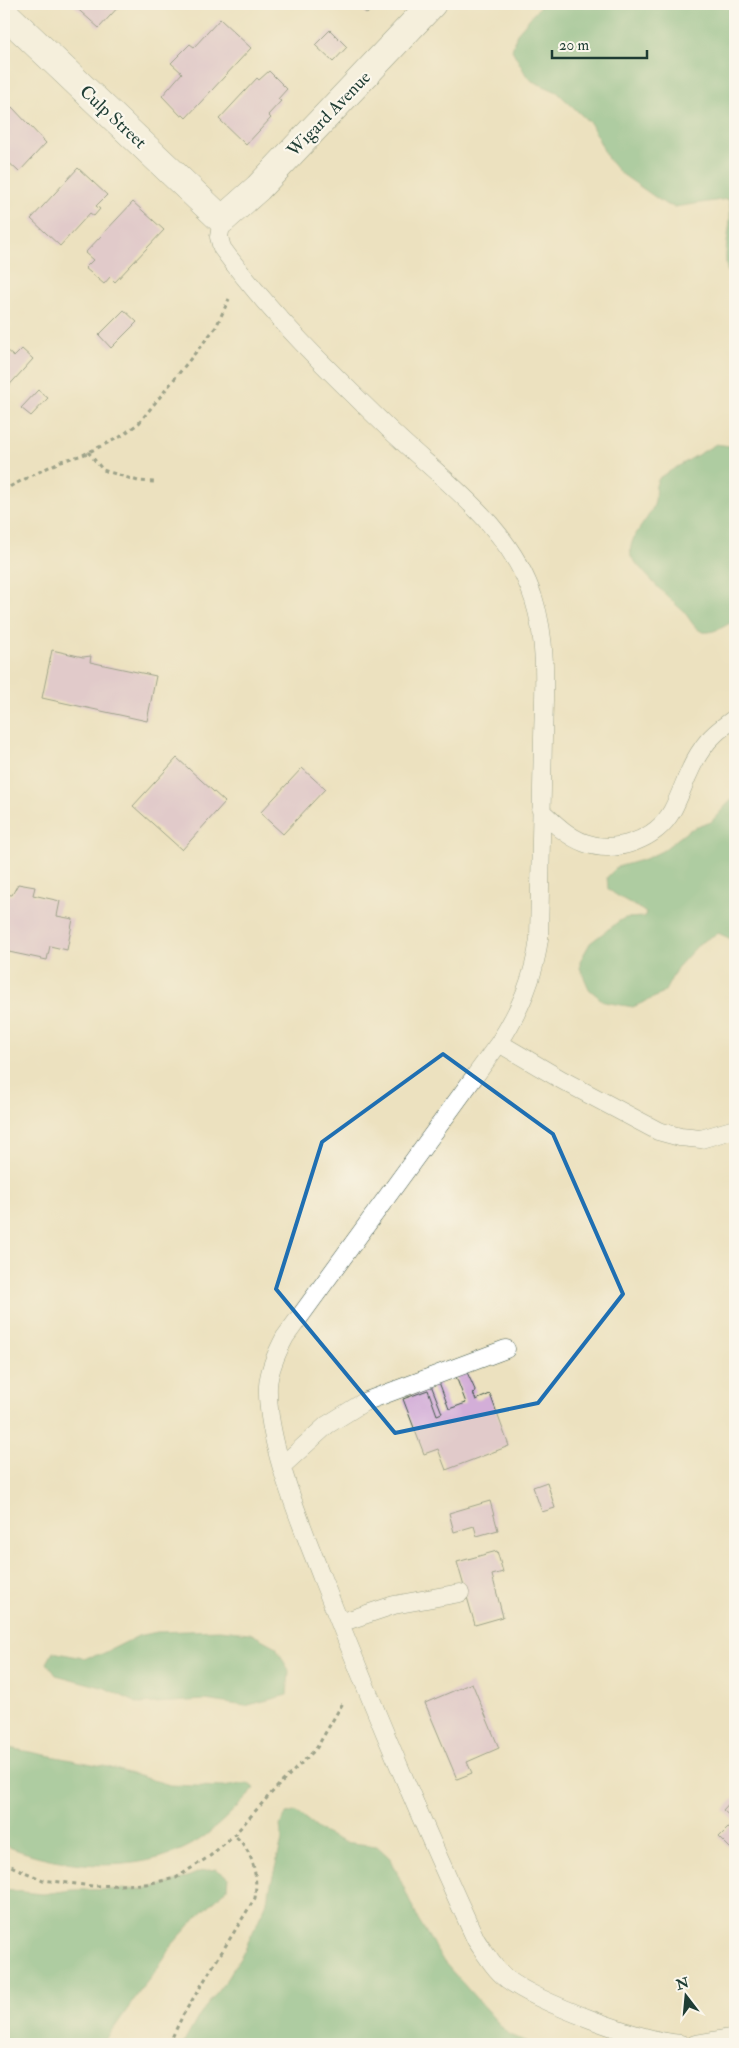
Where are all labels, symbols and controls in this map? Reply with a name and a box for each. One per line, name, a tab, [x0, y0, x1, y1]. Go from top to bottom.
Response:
scale bar	[552, 28, 646, 60]
text: 20 m	[559, 36, 589, 55]
street label: Wigard Avenue	[282, 66, 376, 163]
street label: Culp Street	[75, 80, 151, 154]
north arrow	[662, 1970, 712, 2020]
text: N	[673, 1974, 691, 1994]

